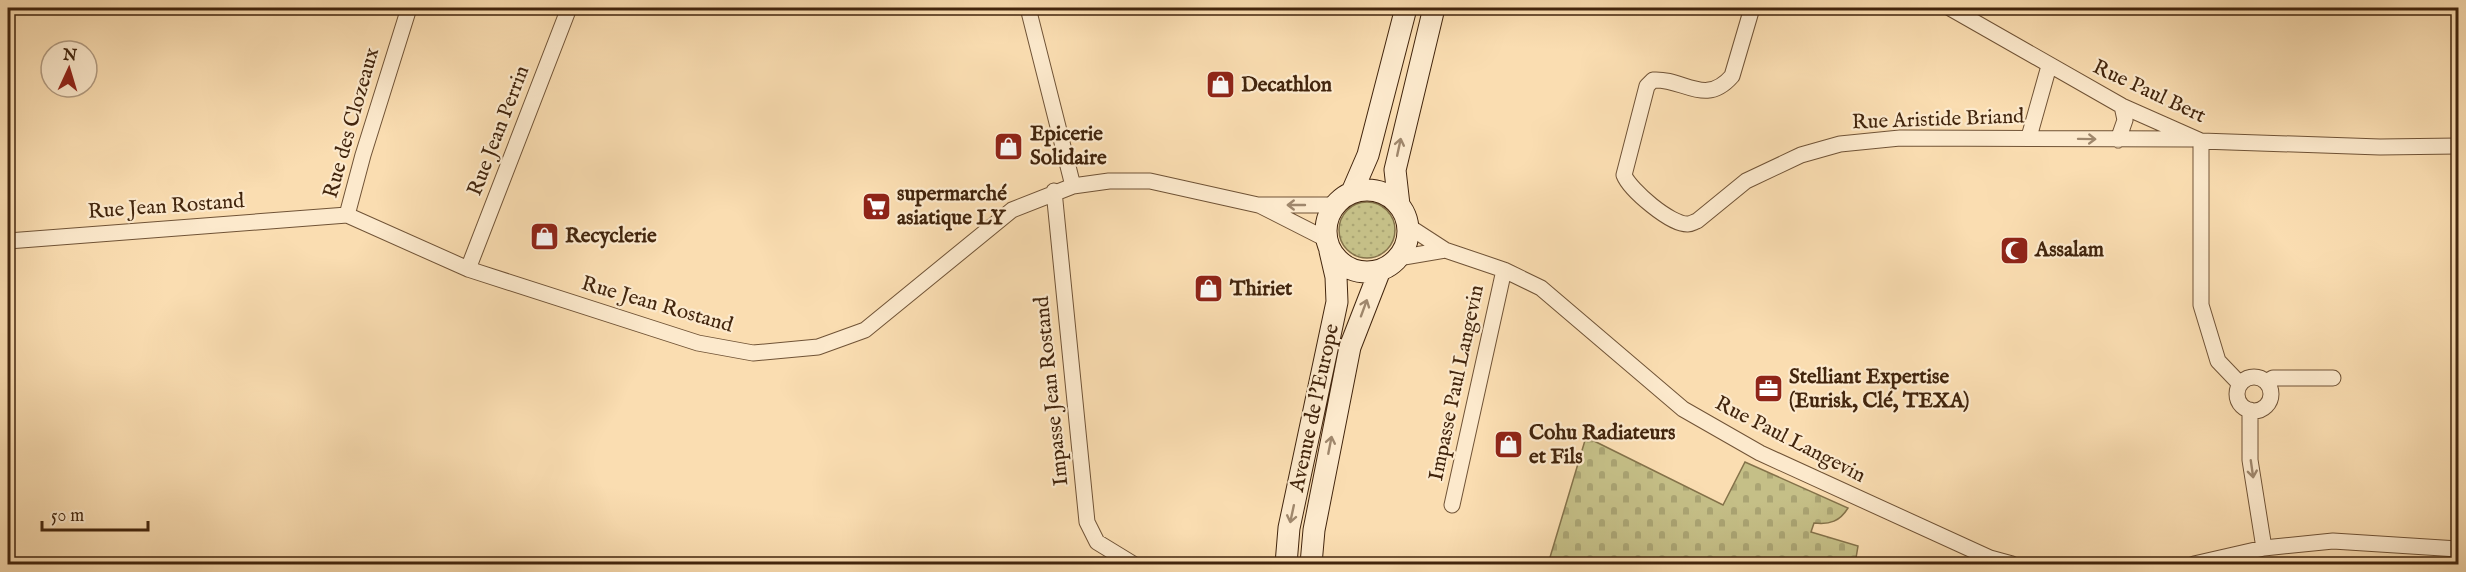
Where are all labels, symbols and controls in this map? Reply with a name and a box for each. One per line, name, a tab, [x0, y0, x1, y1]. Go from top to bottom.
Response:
north arrow	[39, 39, 99, 99]
street label: Rue des Clozeaux	[318, 45, 386, 201]
text: N	[61, 46, 78, 67]
street label: Rue Paul Bert	[2088, 54, 2210, 130]
street label: Rue Jean Perrin	[462, 62, 536, 200]
shop icon: Decathlon	[1204, 69, 1236, 101]
place label: Decathlon	[1241, 72, 1332, 99]
street label: Rue Aristide Briand	[1851, 103, 2026, 137]
place label: Epicerie Solidaire	[1030, 121, 1107, 172]
shop icon: Epicerie Solidaire	[993, 130, 1025, 162]
one-way arrow	[2077, 133, 2097, 145]
one-way arrow	[1394, 138, 1406, 157]
place label: supermarché asiatique LY	[897, 181, 1007, 232]
street label: Rue Jean Rostand	[87, 188, 246, 226]
supermarket icon: supermarché asiatique LY	[860, 190, 892, 222]
one-way arrow	[1287, 199, 1307, 211]
shop icon: Recyclerie	[528, 220, 560, 252]
place label: Recyclerie	[565, 223, 657, 250]
mosque icon: Assalam	[1998, 234, 2030, 266]
place label: Assalam	[2034, 237, 2105, 264]
street label: Rue Jean Rostand	[578, 270, 737, 340]
shop icon: Thiriet	[1193, 273, 1225, 305]
place label: Thiriet	[1229, 276, 1293, 303]
street label: Impasse Paul Langevin	[1423, 283, 1491, 483]
street label: Impasse Jean Rostand	[1029, 294, 1075, 487]
one-way arrow	[1360, 299, 1371, 318]
street label: Avenue de l'Europe	[1284, 321, 1346, 496]
place label: Stelliant Expertise (Eurisk, Clé, TEXA)	[1789, 364, 1969, 415]
office icon: Stelliant Expertise (Eurisk, Clé, TEXA)	[1752, 373, 1784, 405]
street label: Rue Paul Langevin	[1710, 390, 1870, 490]
place label: Cohu Radiateurs et Fils	[1529, 420, 1675, 471]
shop icon: Cohu Radiateurs et Fils	[1492, 429, 1524, 461]
one-way arrow	[1325, 435, 1336, 455]
one-way arrow	[2246, 458, 2257, 478]
scale bar	[42, 494, 148, 532]
one-way arrow	[1286, 504, 1297, 523]
text: 50 m	[51, 505, 84, 528]

